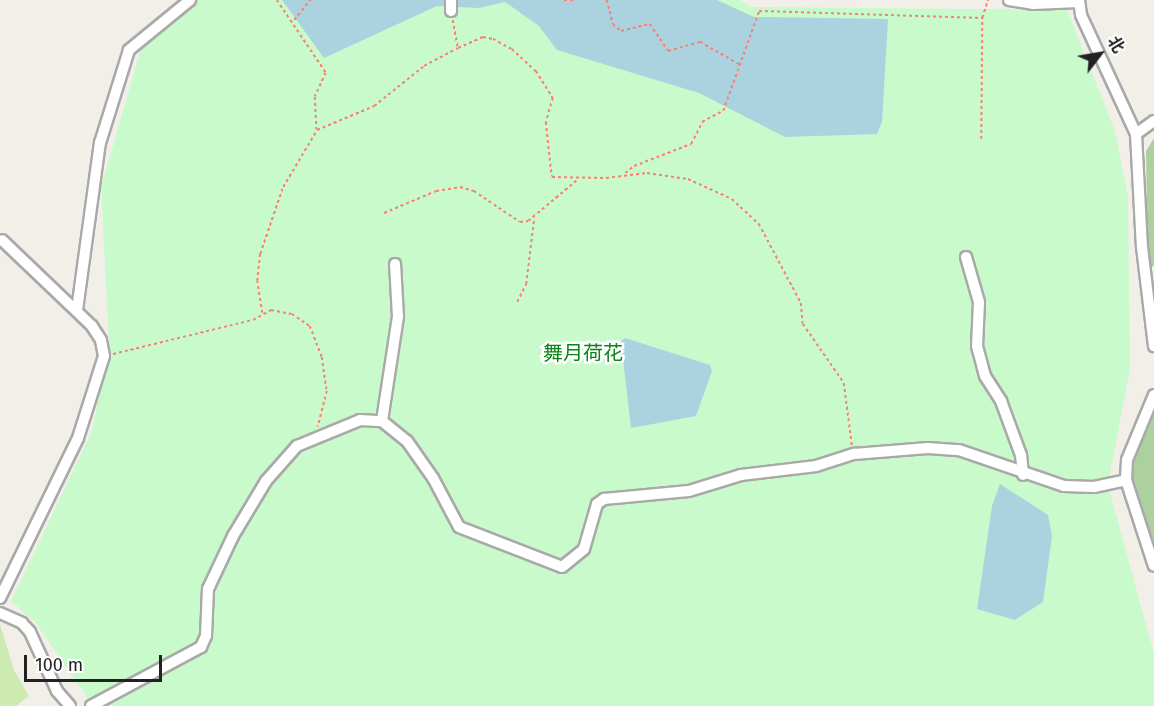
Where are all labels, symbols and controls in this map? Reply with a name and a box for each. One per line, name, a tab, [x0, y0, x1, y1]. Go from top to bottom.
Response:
north arrow	[1070, 24, 1130, 84]
text: 北	[1104, 33, 1128, 56]
park label: 舞月荷花	[543, 341, 623, 365]
scale bar	[27, 643, 165, 681]
text: 100 m	[35, 654, 83, 676]

